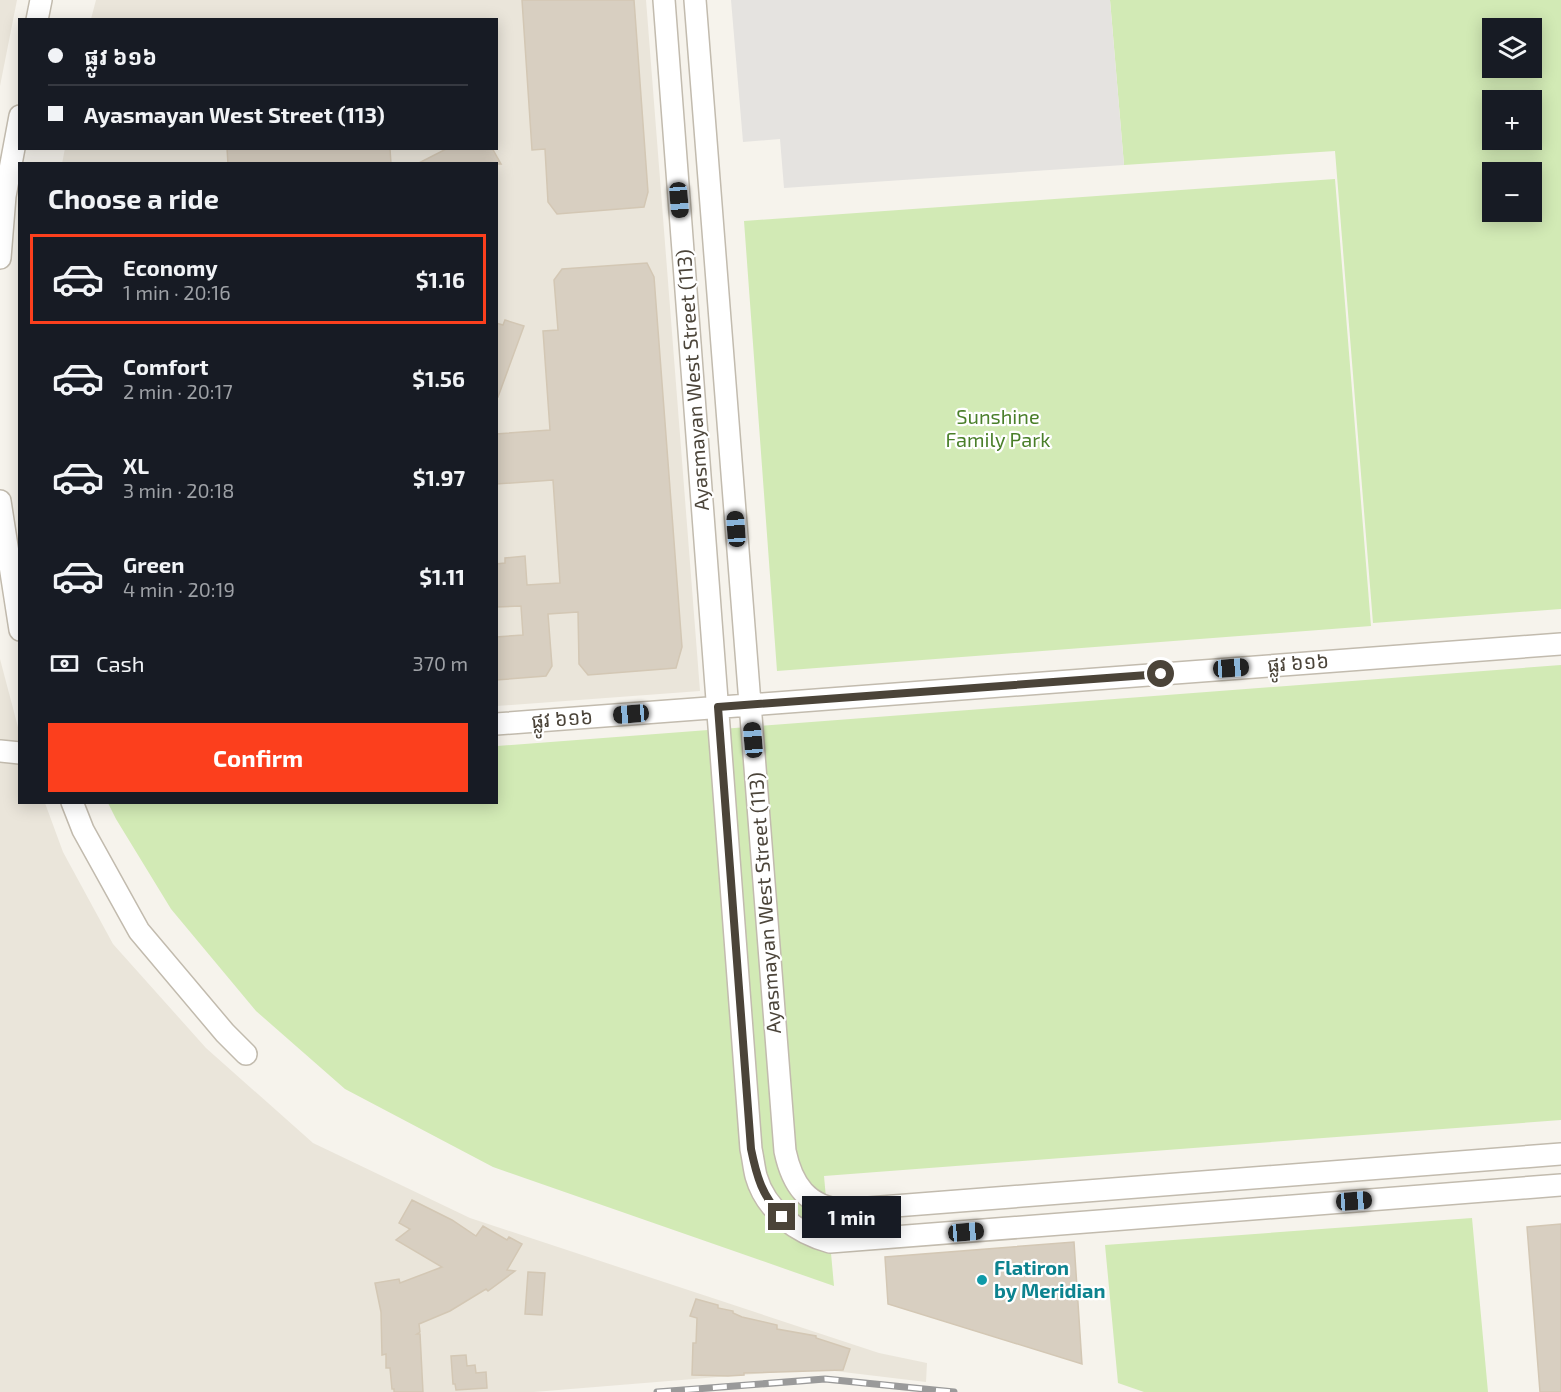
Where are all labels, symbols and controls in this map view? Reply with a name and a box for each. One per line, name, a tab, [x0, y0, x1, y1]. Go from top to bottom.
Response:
map controls	[1482, 18, 1542, 222]
button: layers	[1482, 18, 1542, 78]
text: ផ្លូវ ៦១៦	[84, 43, 157, 69]
button: +	[1482, 90, 1542, 150]
text: Ayasmayan West Street (113)	[84, 101, 385, 127]
button: −	[1482, 162, 1542, 222]
car	[668, 181, 690, 219]
text: Choose a ride	[48, 182, 219, 214]
street label: Ayasmayan West Street (113)	[671, 249, 713, 512]
icon: car	[51, 252, 105, 306]
text: Economy	[123, 254, 218, 280]
text: $1.16	[416, 266, 465, 292]
text: 1 min · 20:16	[123, 280, 231, 304]
icon: car	[51, 351, 105, 405]
text: Comfort	[123, 353, 208, 379]
text: $1.56	[412, 365, 465, 391]
text: 2 min · 20:17	[123, 379, 233, 403]
park label: Sunshine Family Park	[946, 404, 1050, 451]
icon: car	[51, 450, 105, 504]
text: XL	[123, 452, 149, 478]
text: $1.97	[413, 464, 465, 490]
text: 3 min · 20:18	[123, 478, 234, 502]
car	[726, 510, 746, 548]
icon: car	[51, 549, 105, 603]
text: Green	[123, 551, 185, 577]
text: $1.11	[419, 563, 465, 589]
text: 4 min · 20:19	[123, 577, 235, 601]
icon: cash	[48, 647, 81, 680]
street label: ផ្លូវ ៦១៦	[1266, 648, 1330, 684]
text: Cash	[96, 650, 145, 676]
text: 370 m	[413, 651, 468, 675]
car	[1212, 658, 1250, 678]
route start	[1147, 660, 1174, 687]
car	[612, 703, 650, 725]
street label: ផ្លូវ ៦១៦	[530, 704, 594, 740]
car	[742, 721, 764, 759]
button: Confirm	[48, 723, 468, 792]
street label: Ayasmayan West Street (113)	[743, 772, 785, 1035]
car	[1335, 1191, 1373, 1211]
callout: 1 min	[803, 1196, 902, 1238]
route end	[768, 1203, 795, 1230]
text: 1 min	[827, 1205, 876, 1229]
car	[947, 1221, 985, 1243]
place label: Flatiron by Meridian	[994, 1255, 1105, 1303]
marker: Flatiron by Meridian	[975, 1273, 989, 1287]

